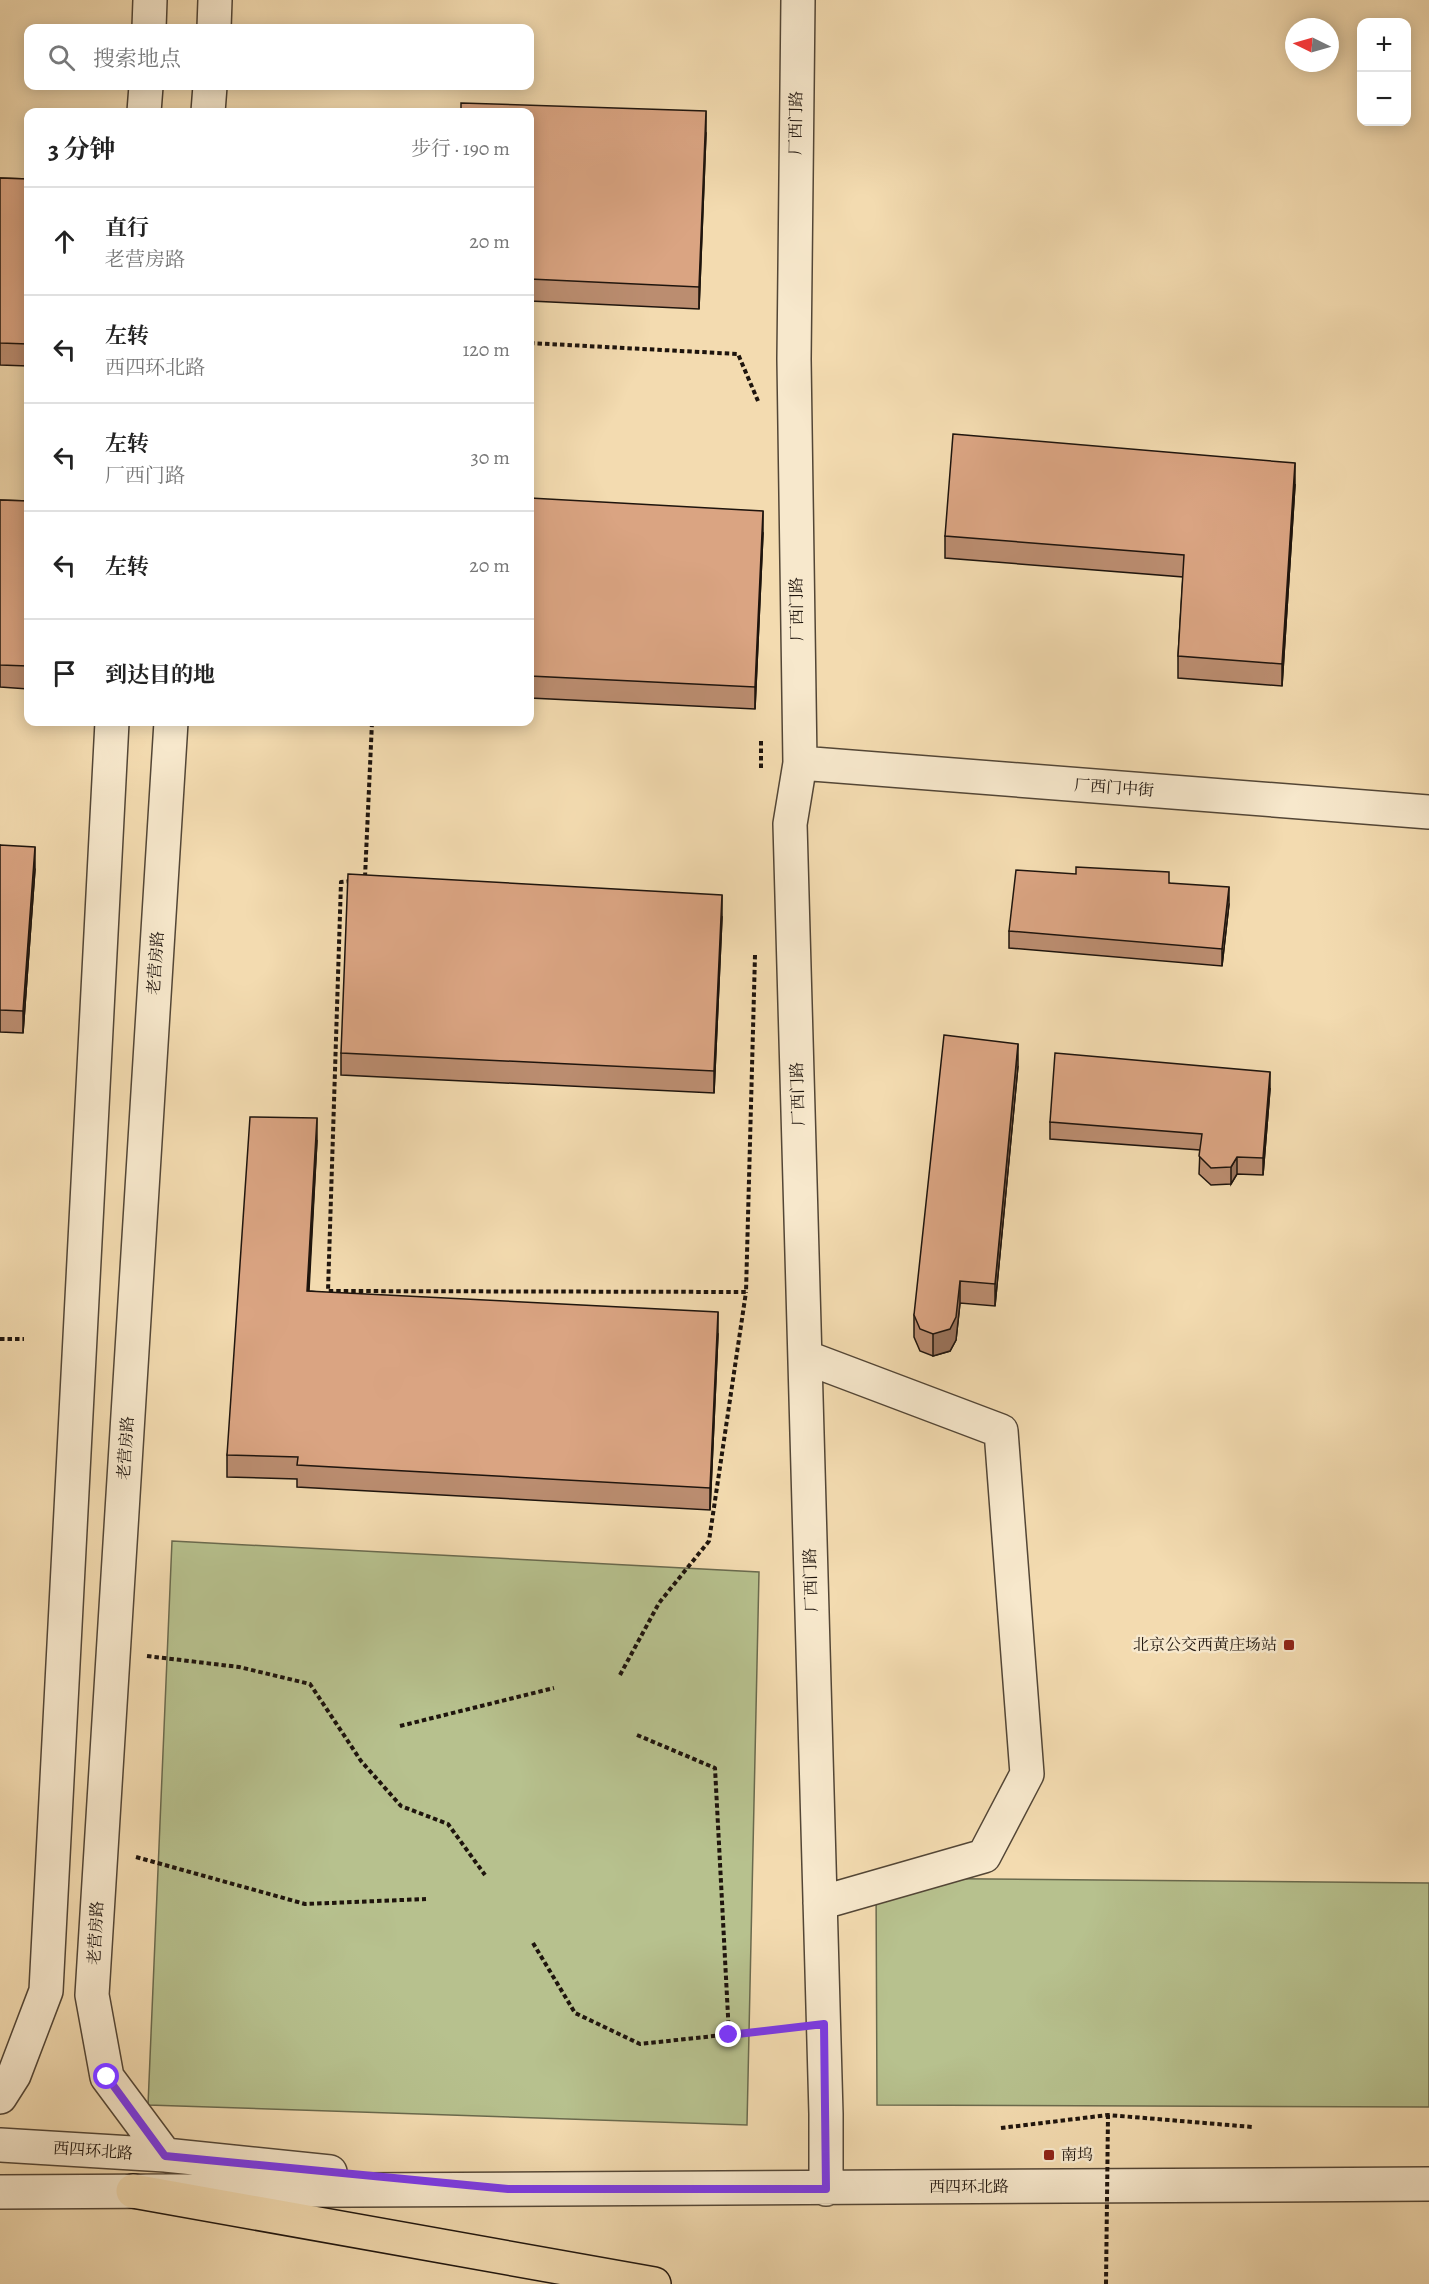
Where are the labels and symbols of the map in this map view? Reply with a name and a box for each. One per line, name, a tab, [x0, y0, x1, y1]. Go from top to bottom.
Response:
north arrow	[1285, 18, 1339, 72]
street label: 厂西门路	[784, 91, 808, 155]
street label: 厂西门路	[785, 577, 809, 641]
street label: 厂西门中街	[1073, 774, 1155, 802]
street label: 老营房路	[143, 930, 169, 996]
street label: 厂西门路	[786, 1062, 810, 1126]
street label: 老营房路	[113, 1415, 139, 1481]
street label: 厂西门路	[799, 1548, 823, 1612]
place label: 北京公交西黄庄场站	[1133, 1634, 1277, 1656]
marker: 北京公交西黄庄场站	[1282, 1638, 1296, 1652]
street label: 老营房路	[83, 1900, 109, 1966]
route end	[715, 2021, 741, 2047]
route start	[93, 2063, 119, 2089]
street label: 西四环北路	[52, 2137, 134, 2165]
place label: 南坞	[1061, 2144, 1093, 2166]
marker: 南坞	[1042, 2148, 1056, 2162]
street label: 西四环北路	[929, 2176, 1009, 2198]

